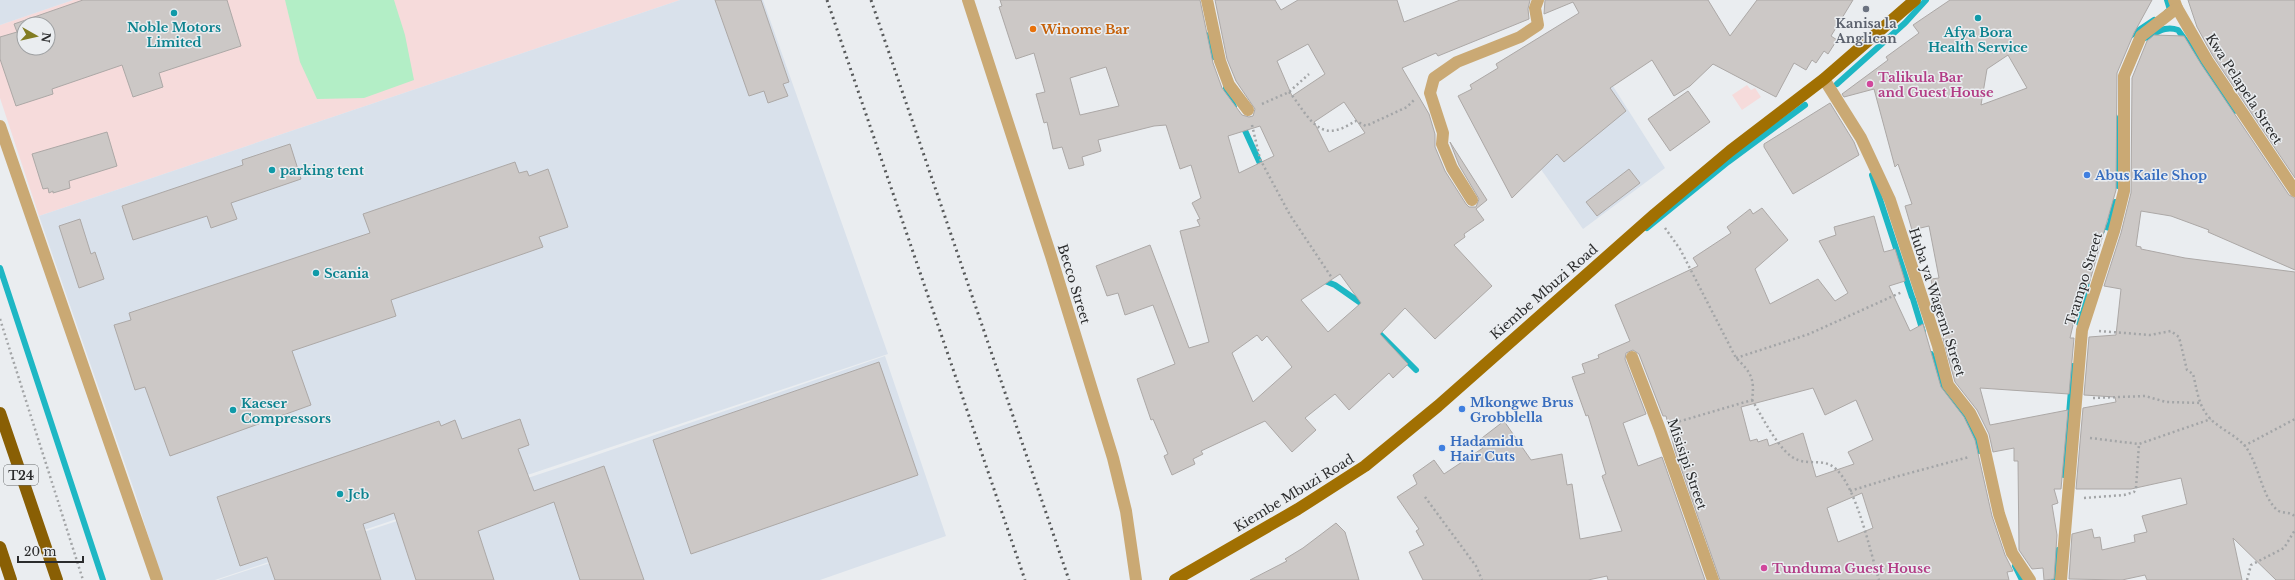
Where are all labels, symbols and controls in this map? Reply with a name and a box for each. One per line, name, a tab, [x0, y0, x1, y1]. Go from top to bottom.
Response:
marker: Kanisa la Anglican	[1861, 4, 1871, 14]
marker: Noble Motors Limited	[169, 8, 179, 18]
marker: Afya Bora Health Service	[1973, 13, 1983, 23]
place label: Kanisa la Anglican	[1834, 15, 1897, 47]
north arrow	[16, 16, 56, 56]
place label: Noble Motors Limited	[127, 19, 221, 51]
place label: Winome Bar	[1040, 21, 1130, 38]
marker: Winome Bar	[1028, 24, 1038, 34]
place label: Afya Bora Health Service	[1928, 24, 2028, 56]
street label: Kwa Pelapela Street	[2202, 30, 2286, 148]
text: N	[38, 31, 54, 44]
place label: Talikula Bar and Guest House	[1878, 69, 1994, 101]
marker: Talikula Bar and Guest House	[1865, 79, 1875, 89]
place label: parking tent	[280, 162, 364, 179]
marker: parking tent	[267, 165, 277, 175]
place label: Abus Kaile Shop	[2094, 167, 2207, 184]
marker: Abus Kaile Shop	[2082, 170, 2092, 180]
street label: Huba ya Wagemi Street	[1905, 225, 1969, 379]
street label: Trampo Street	[2062, 230, 2106, 328]
street label: Kiembe Mbuzi Road	[1487, 240, 1601, 343]
street label: Becco Street	[1054, 242, 1094, 326]
place label: Scania	[324, 265, 370, 282]
marker: Scania	[311, 268, 321, 278]
place label: Mkongwe Brus Grobblella	[1470, 394, 1574, 426]
place label: Kaeser Compressors	[241, 395, 331, 427]
marker: Mkongwe Brus Grobblella	[1457, 404, 1467, 414]
marker: Kaeser Compressors	[228, 405, 238, 415]
street label: Misisipi Street	[1663, 416, 1711, 512]
place label: Hadamidu Hair Cuts	[1450, 433, 1524, 465]
marker: Hadamidu Hair Cuts	[1437, 443, 1447, 453]
street label: Kiembe Mbuzi Road	[1231, 450, 1357, 536]
road number: T24	[4, 465, 38, 485]
place label: Jcb	[345, 486, 369, 503]
marker: Jcb	[335, 489, 345, 499]
scale bar	[18, 538, 83, 564]
text: 20 m	[24, 544, 56, 559]
place label: Tunduma Guest House	[1772, 560, 1931, 577]
marker: Tunduma Guest House	[1759, 563, 1769, 573]

